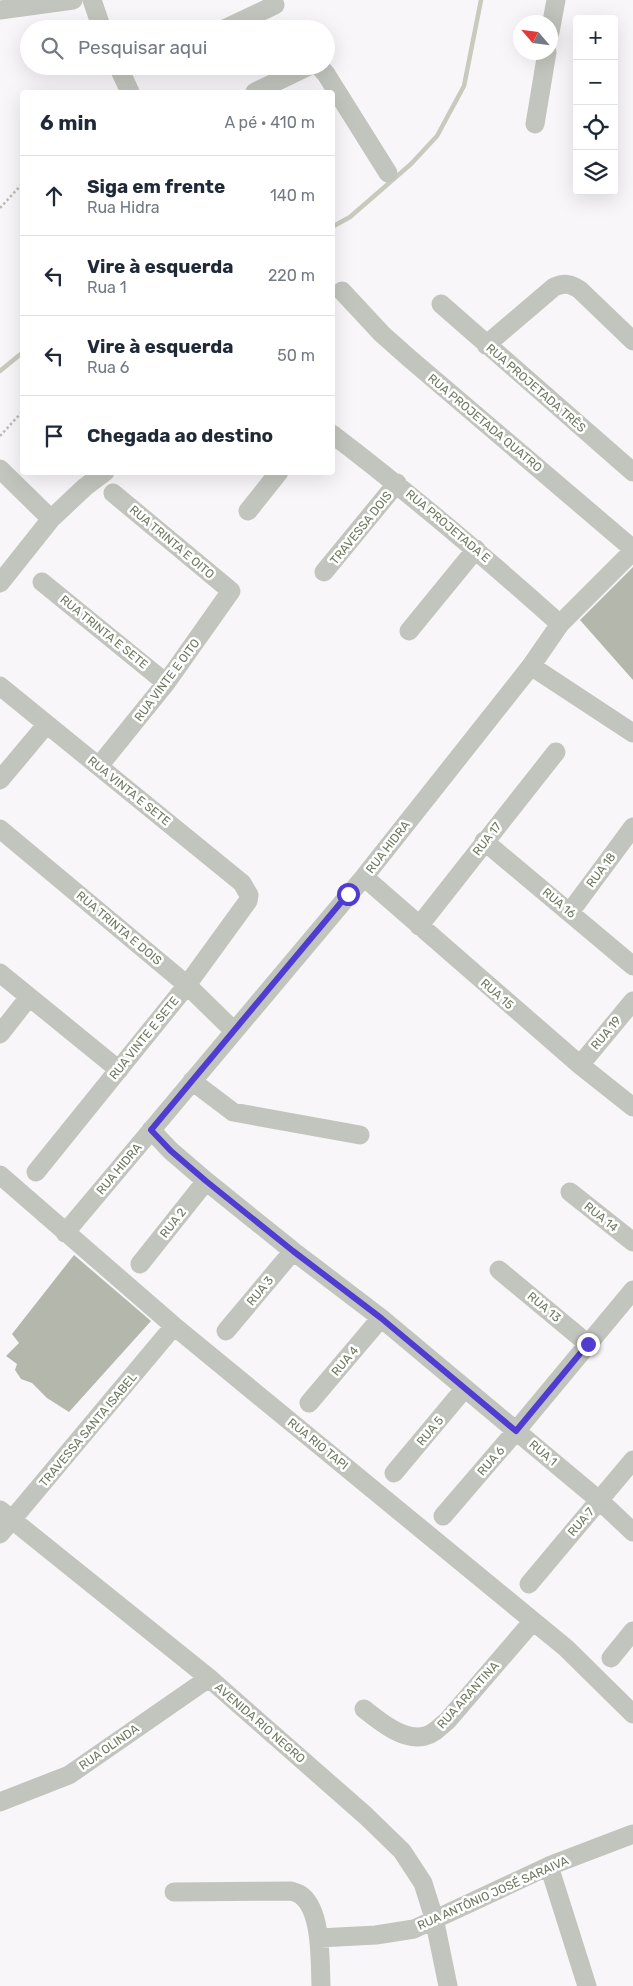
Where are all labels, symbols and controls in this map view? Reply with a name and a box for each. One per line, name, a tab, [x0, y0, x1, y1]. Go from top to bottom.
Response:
north arrow	[513, 15, 558, 60]
map controls	[573, 15, 618, 195]
button: +	[573, 15, 618, 60]
search box	[20, 20, 335, 75]
icon: search	[38, 34, 66, 62]
text: Pesquisar aqui	[78, 36, 207, 59]
button: −	[573, 60, 618, 105]
button: locate	[573, 105, 618, 150]
text: 6 min	[40, 110, 97, 135]
text: A pé · 410 m	[224, 113, 315, 132]
button: layers	[573, 150, 618, 195]
text: Siga em frente	[87, 175, 225, 198]
icon: ahead	[40, 182, 68, 210]
text: 140 m	[270, 186, 315, 205]
text: Rua Hidra	[87, 198, 159, 217]
text: Vire à esquerda	[87, 255, 234, 278]
icon: left	[40, 262, 68, 290]
text: 220 m	[268, 266, 315, 285]
text: Rua 1	[87, 278, 127, 297]
text: Vire à esquerda	[87, 335, 234, 358]
street label: RUA PROJETADA TRÊS	[483, 341, 589, 435]
icon: left	[40, 342, 68, 370]
text: 50 m	[277, 346, 315, 365]
text: Rua 6	[87, 358, 130, 377]
street label: RUA PROJETADA QUATRO	[425, 371, 545, 475]
icon: arrive	[40, 422, 68, 450]
text: Chegada ao destino	[87, 424, 273, 447]
street label: RUA PROJETADA E	[403, 487, 493, 565]
street label: TRAVESSA DOIS	[327, 489, 395, 567]
street label: RUA TRINTA E OITO	[127, 503, 217, 581]
street label: RUA TRINTA E SETE	[57, 592, 151, 672]
street label: RUA VINTE E OITO	[131, 636, 203, 724]
street label: RUA VINTA E SETE	[85, 754, 173, 828]
street label: RUA HIDRA	[363, 818, 413, 876]
street label: RUA 17	[470, 820, 504, 858]
street label: RUA 18	[584, 850, 618, 890]
route start	[337, 883, 360, 906]
street label: RUA 16	[540, 885, 578, 921]
street label: RUA TRINTA E DOIS	[74, 888, 164, 968]
street label: RUA 15	[478, 976, 516, 1012]
street label: RUA VINTE E SETE	[106, 994, 182, 1082]
street label: RUA 19	[588, 1014, 624, 1052]
street label: RUA HIDRA	[93, 1140, 145, 1198]
street label: RUA 14	[581, 1199, 621, 1235]
street label: RUA 2	[157, 1205, 189, 1241]
street label: RUA 3	[244, 1273, 276, 1309]
street label: RUA 13	[525, 1289, 563, 1325]
route end	[577, 1333, 600, 1356]
street label: RUA 4	[329, 1343, 362, 1379]
street label: TRAVESSA SANTA ISABEL	[36, 1370, 140, 1490]
street label: RUA 5	[414, 1414, 446, 1448]
street label: RUA RIO TAPI	[285, 1415, 351, 1473]
street label: RUA 1	[526, 1437, 560, 1469]
street label: RUA 6	[475, 1444, 507, 1478]
street label: RUA 7	[565, 1505, 597, 1539]
street label: RUA ARANTINA	[434, 1659, 502, 1731]
street label: AVENIDA RIO NEGRO	[212, 1680, 308, 1766]
street label: RUA OLINDA	[77, 1721, 141, 1773]
street label: RUA ANTÔNIO JOSÉ SARAIVA	[415, 1853, 571, 1933]

